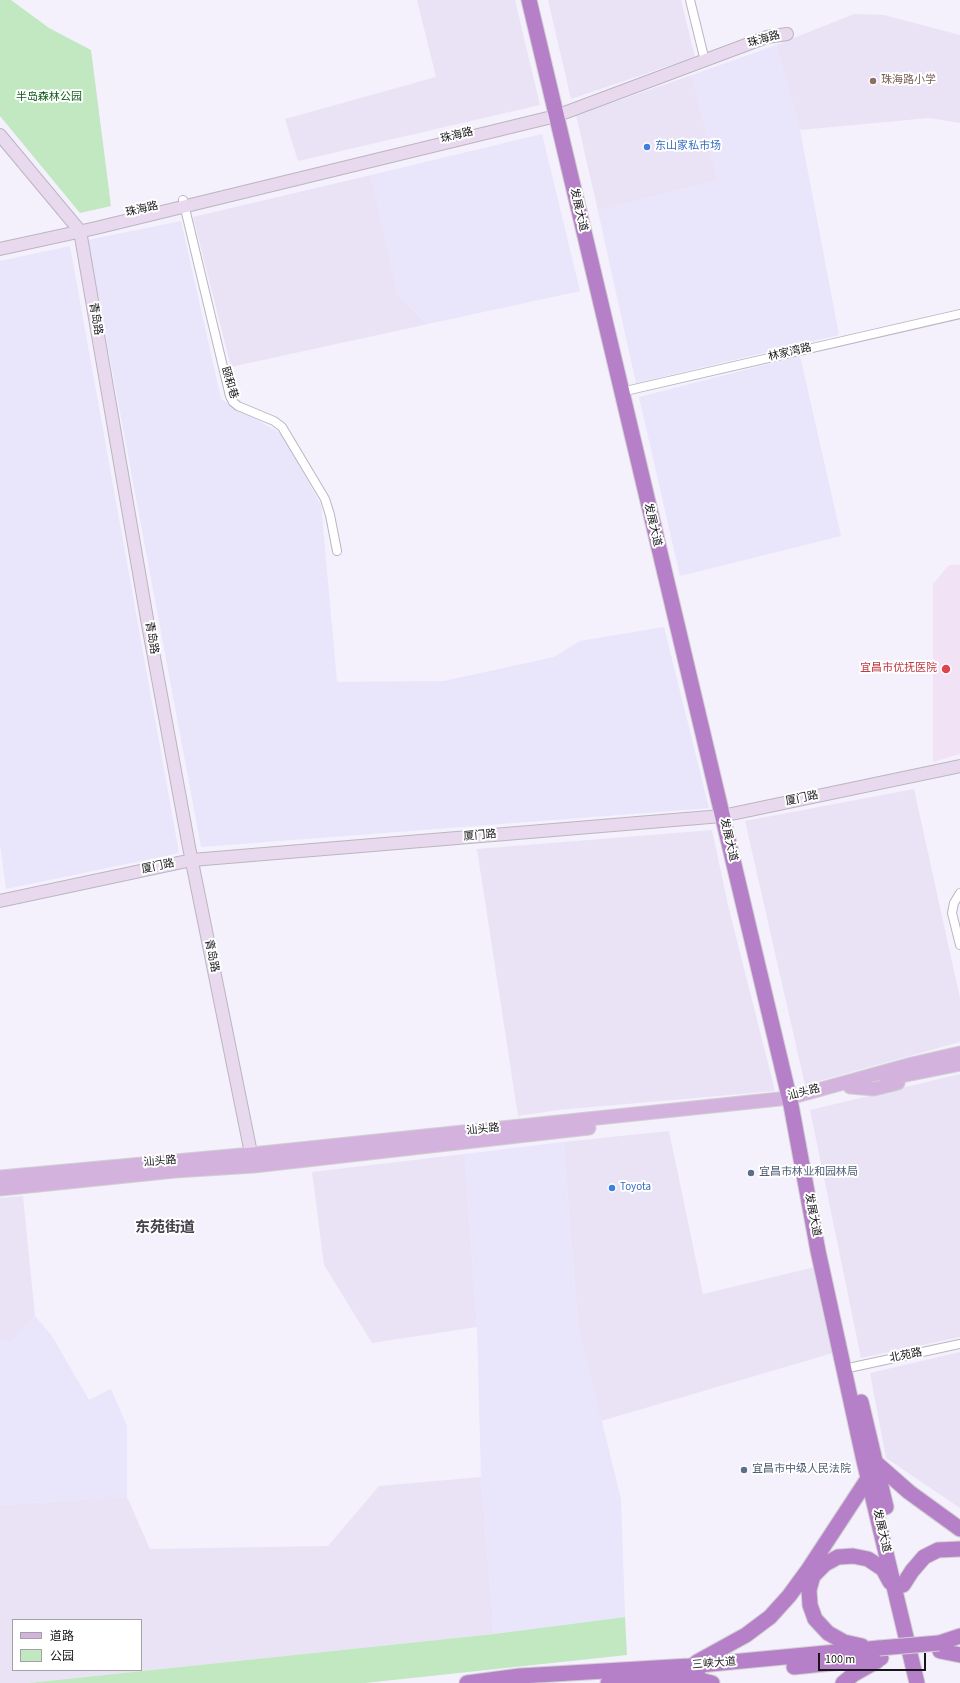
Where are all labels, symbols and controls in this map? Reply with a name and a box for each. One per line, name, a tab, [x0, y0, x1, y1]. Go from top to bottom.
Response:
street label: 珠海路	[746, 29, 782, 51]
place label: 珠海路小学	[881, 74, 936, 88]
marker: 珠海路小学	[868, 76, 878, 86]
park label: 半岛森林公园	[16, 91, 82, 105]
street label: 珠海路	[439, 126, 475, 146]
place label: 东山家私市场	[655, 140, 721, 154]
marker: 东山家私市场	[642, 142, 652, 152]
street label: 发展大道	[567, 187, 589, 233]
street label: 珠海路	[124, 200, 160, 220]
street label: 青岛路	[86, 302, 104, 336]
street label: 林家湾路	[767, 342, 813, 364]
street label: 颐和巷	[218, 365, 240, 401]
street label: 发展大道	[641, 502, 663, 548]
street label: 青岛路	[142, 621, 160, 655]
place label: 宜昌市优抚医院	[860, 662, 937, 676]
marker: 宜昌市优抚医院	[940, 663, 952, 675]
street label: 厦门路	[784, 789, 820, 809]
street label: 发展大道	[717, 817, 739, 863]
street label: 厦门路	[463, 828, 497, 844]
street label: 厦门路	[140, 857, 176, 877]
street label: 青岛路	[201, 938, 221, 974]
street label: 汕头路	[786, 1082, 822, 1104]
street label: 汕头路	[466, 1122, 500, 1138]
street label: 汕头路	[143, 1154, 177, 1170]
place label: 宜昌市林业和园林局	[759, 1166, 858, 1180]
marker: 宜昌市林业和园林局	[746, 1168, 756, 1178]
place label: Toyota	[620, 1181, 651, 1195]
marker: Toyota	[607, 1183, 617, 1193]
street label: 发展大道	[801, 1192, 823, 1238]
district label: 东苑街道	[135, 1220, 195, 1238]
street label: 北苑路	[889, 1346, 923, 1366]
place label: 宜昌市中级人民法院	[752, 1463, 851, 1477]
marker: 宜昌市中级人民法院	[739, 1465, 749, 1475]
street label: 发展大道	[870, 1508, 892, 1554]
legend	[12, 1619, 142, 1671]
text: 道路	[50, 1628, 74, 1645]
scale bar	[820, 1645, 928, 1671]
text: 公园	[50, 1648, 74, 1665]
text: 100 m	[825, 1651, 855, 1668]
street label: 三峡大道	[692, 1656, 736, 1672]

